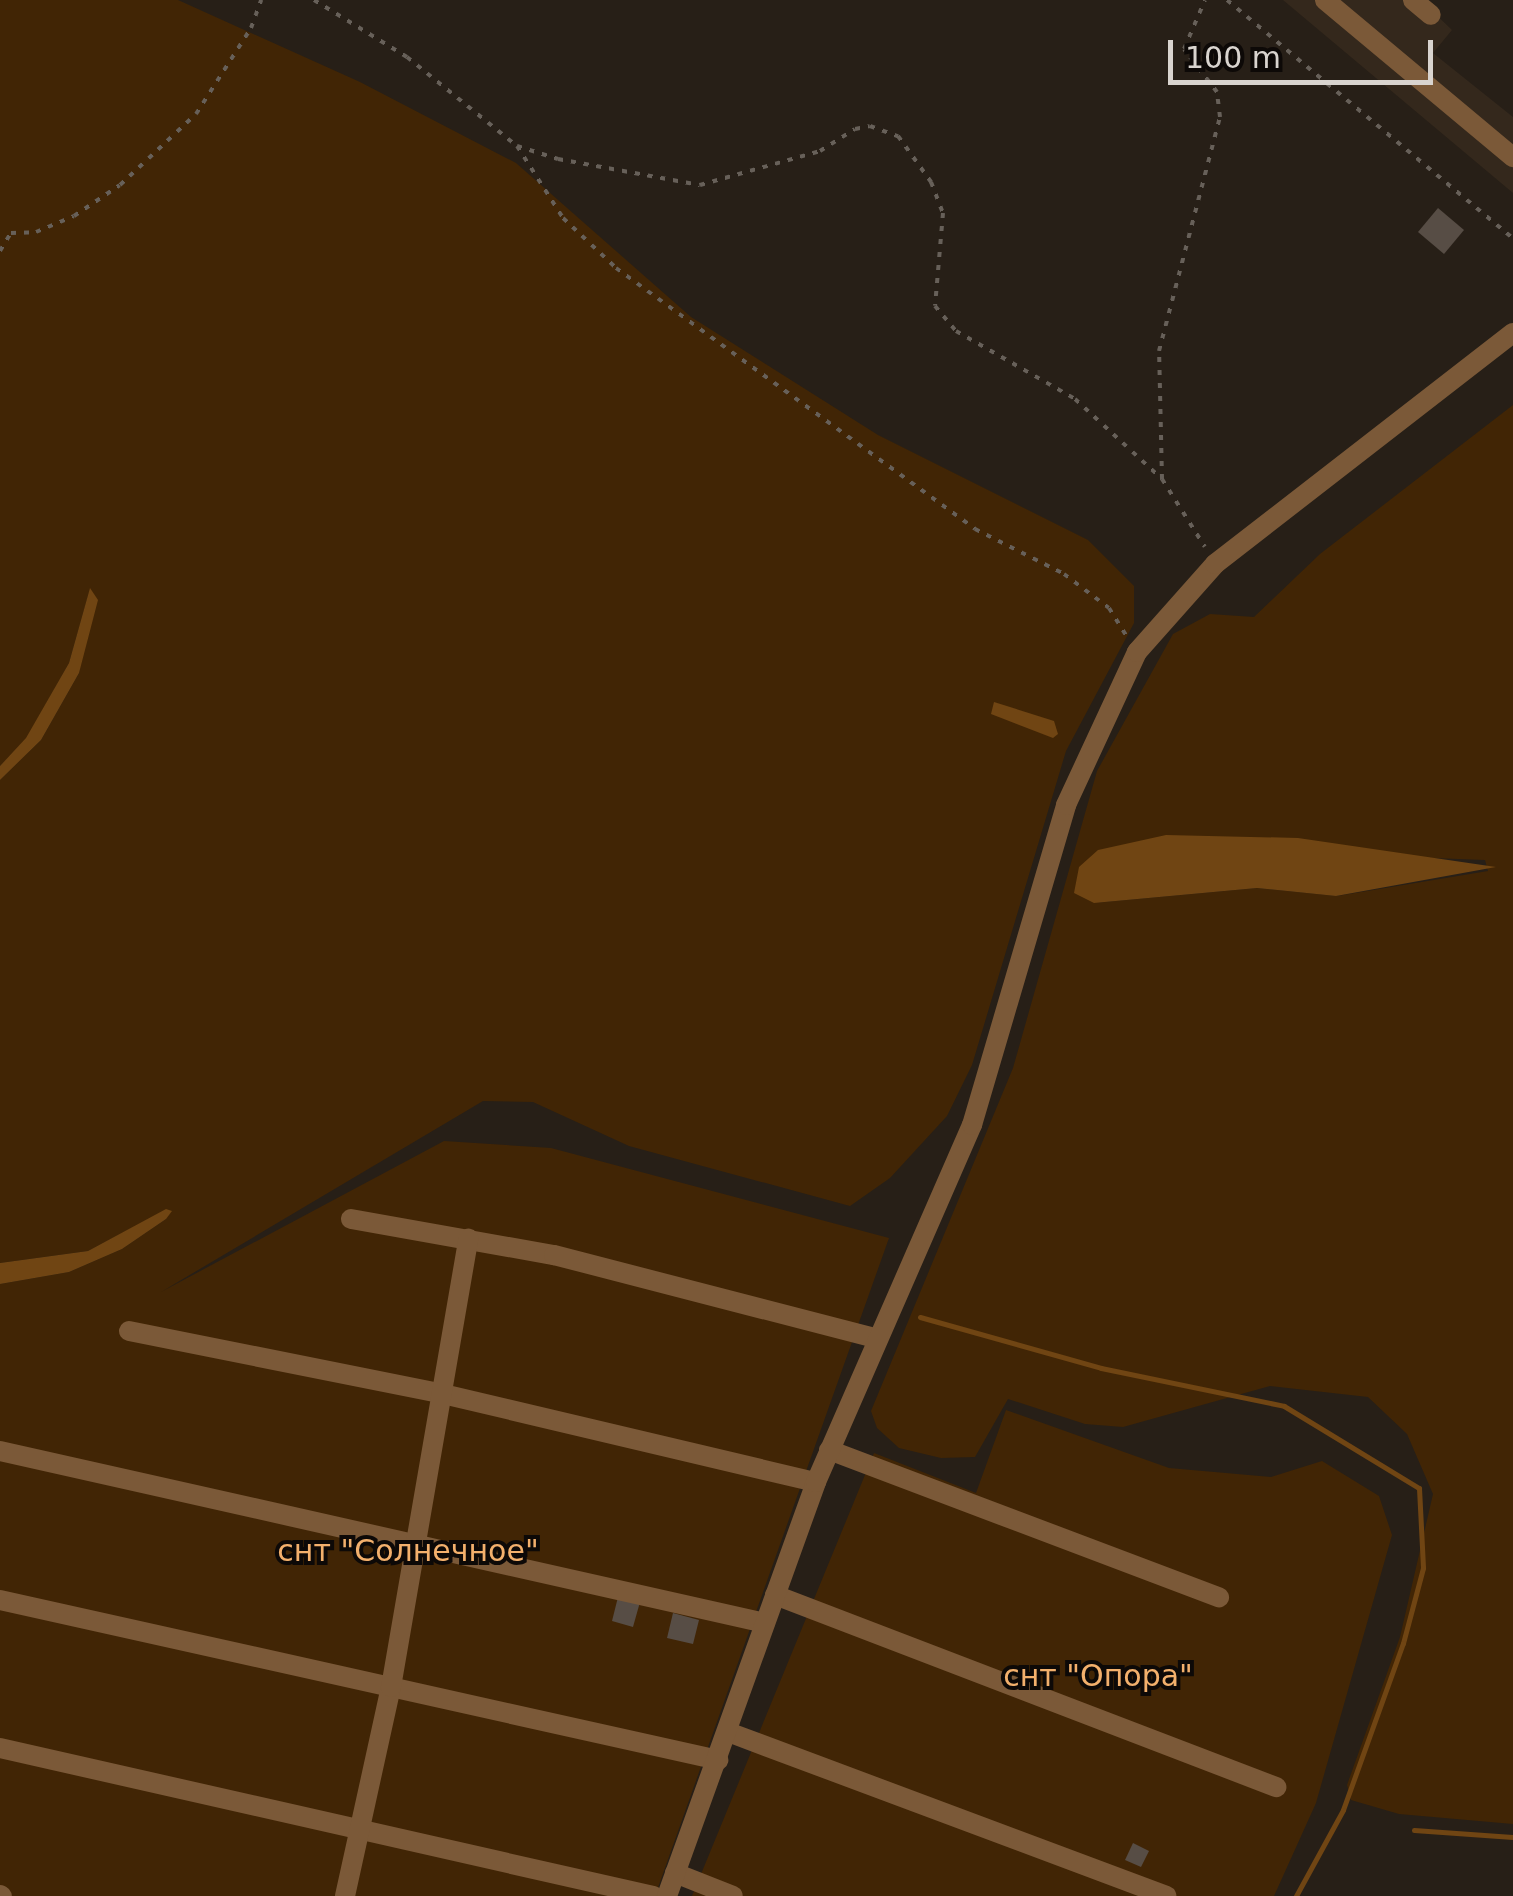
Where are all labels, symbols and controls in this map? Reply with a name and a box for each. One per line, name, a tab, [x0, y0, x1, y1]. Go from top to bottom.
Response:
scale bar	[1173, 20, 1438, 82]
text: 100 m	[1185, 40, 1281, 75]
park label: снт "Солнечное"	[277, 1533, 539, 1569]
park label: снт "Опора"	[1003, 1658, 1193, 1694]

